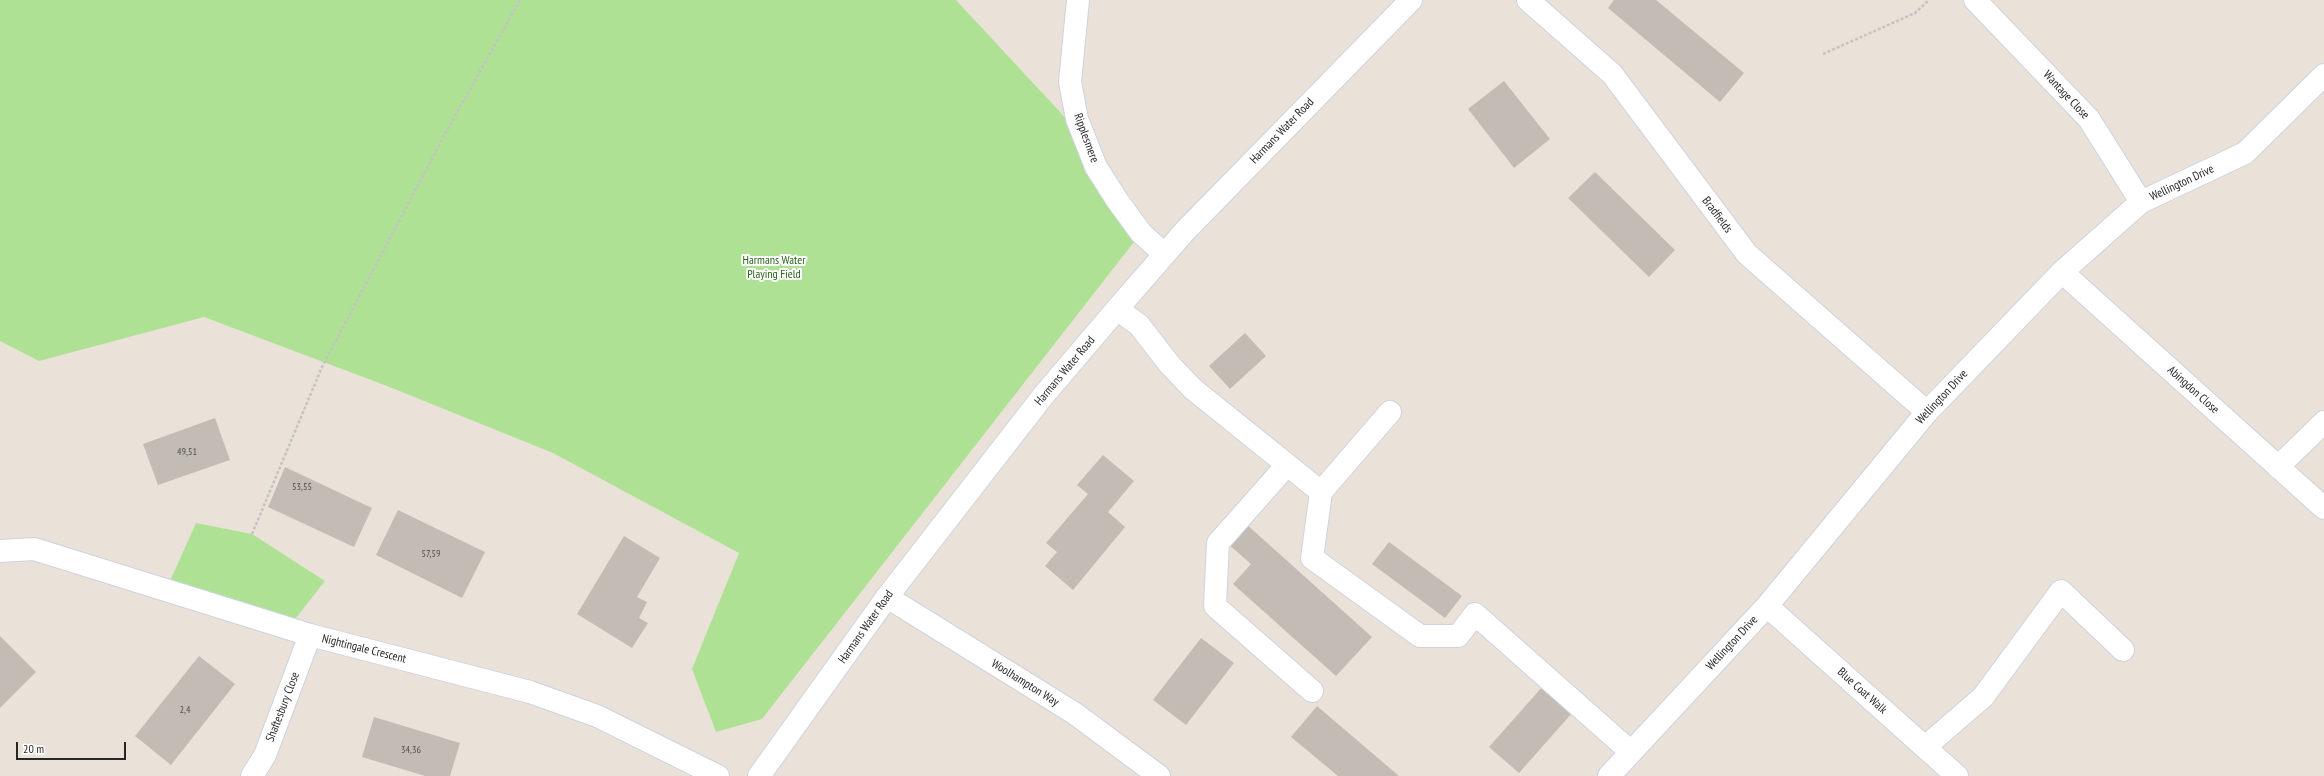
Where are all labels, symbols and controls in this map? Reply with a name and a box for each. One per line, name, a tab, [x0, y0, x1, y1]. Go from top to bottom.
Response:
street label: Wantage Close	[2040, 68, 2092, 122]
street label: Harmans Water Road	[1247, 95, 1317, 167]
street label: Ripplesmere	[1070, 111, 1102, 165]
street label: Wellington Drive	[2148, 162, 2216, 204]
street label: Bradfields	[1699, 194, 1735, 236]
park label: Harmans Water Playing Field	[743, 254, 805, 282]
street label: Harmans Water Road	[1032, 333, 1098, 409]
street label: Abingdon Close	[2164, 363, 2222, 417]
street label: Wellington Drive	[1913, 367, 1971, 427]
house number: 49,51	[177, 446, 197, 458]
house number: 53,55	[292, 481, 312, 493]
house number: 57,59	[422, 548, 440, 560]
street label: Harmans Water Road	[835, 588, 897, 666]
street label: Wellington Drive	[1703, 613, 1761, 673]
street label: Nightingale Crescent	[320, 632, 408, 666]
street label: Woolhampton Way	[989, 656, 1061, 710]
street label: Blue Coat Walk	[1834, 665, 1890, 717]
street label: Shaftesbury Close	[263, 670, 303, 744]
house number: 2,4	[180, 704, 190, 716]
scale bar	[18, 734, 128, 760]
text: 20 m	[23, 741, 44, 756]
house number: 34,36	[401, 744, 421, 756]

